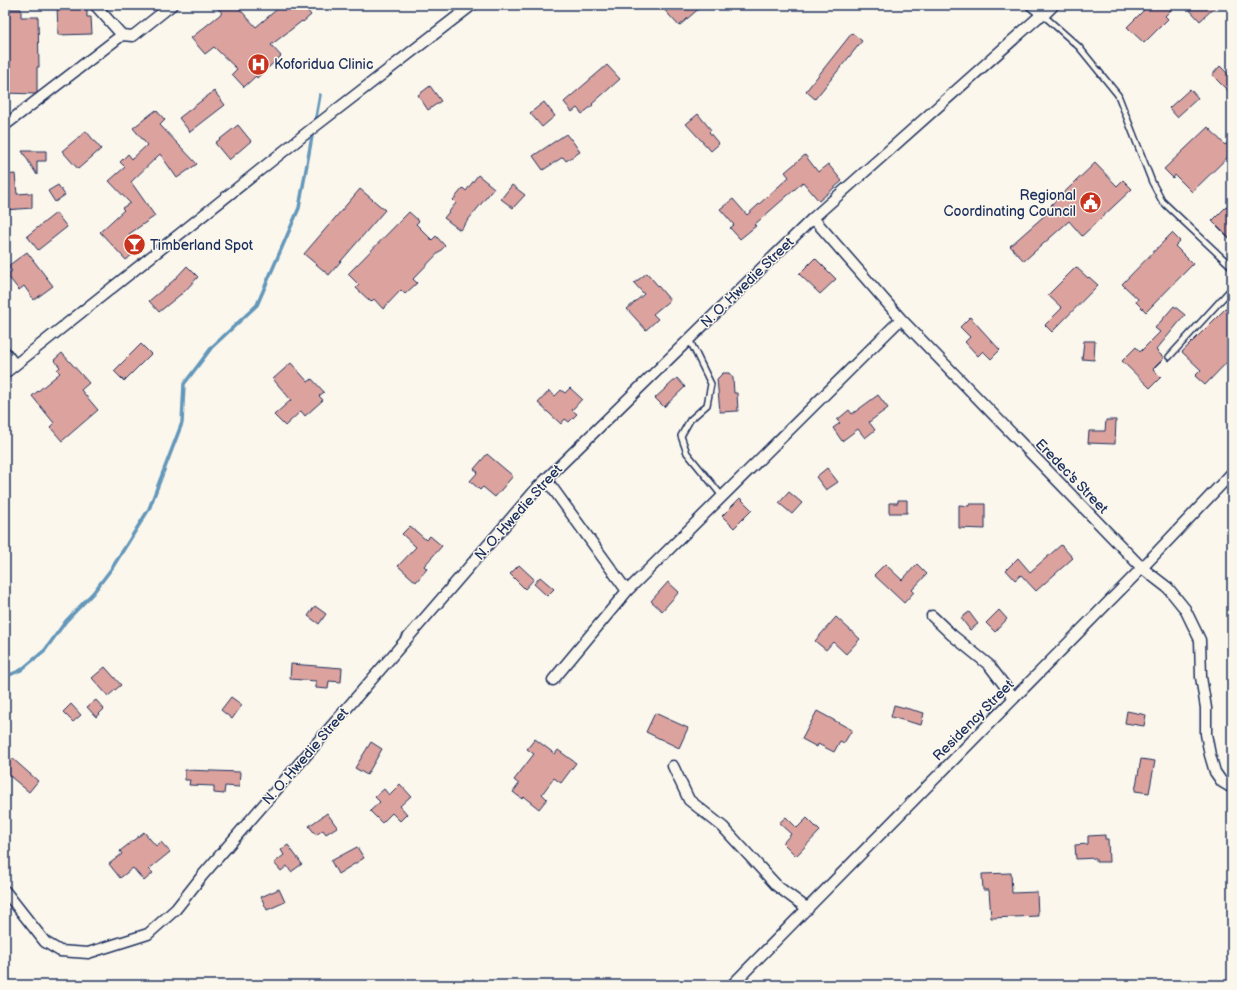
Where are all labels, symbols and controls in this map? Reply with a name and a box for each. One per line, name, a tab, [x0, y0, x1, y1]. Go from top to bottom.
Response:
hospital icon: Koforidua Clinic	[245, 51, 271, 77]
place label: Koforidua Clinic	[274, 56, 373, 73]
place label: Regional Coordinating Council	[944, 187, 1076, 220]
public building icon: Regional Coordinating Council	[1078, 190, 1104, 216]
bar icon: Timberland Spot	[122, 232, 148, 258]
street label: N. O. Hwedie Street	[697, 233, 798, 331]
place label: Timberland Spot	[150, 237, 254, 254]
street label: Eredec's Street	[1032, 435, 1112, 518]
street label: N. O. Hwedie Street	[471, 461, 566, 564]
street label: Residency Street	[929, 676, 1018, 764]
street label: N. O. Hwedie Street	[259, 704, 353, 808]

